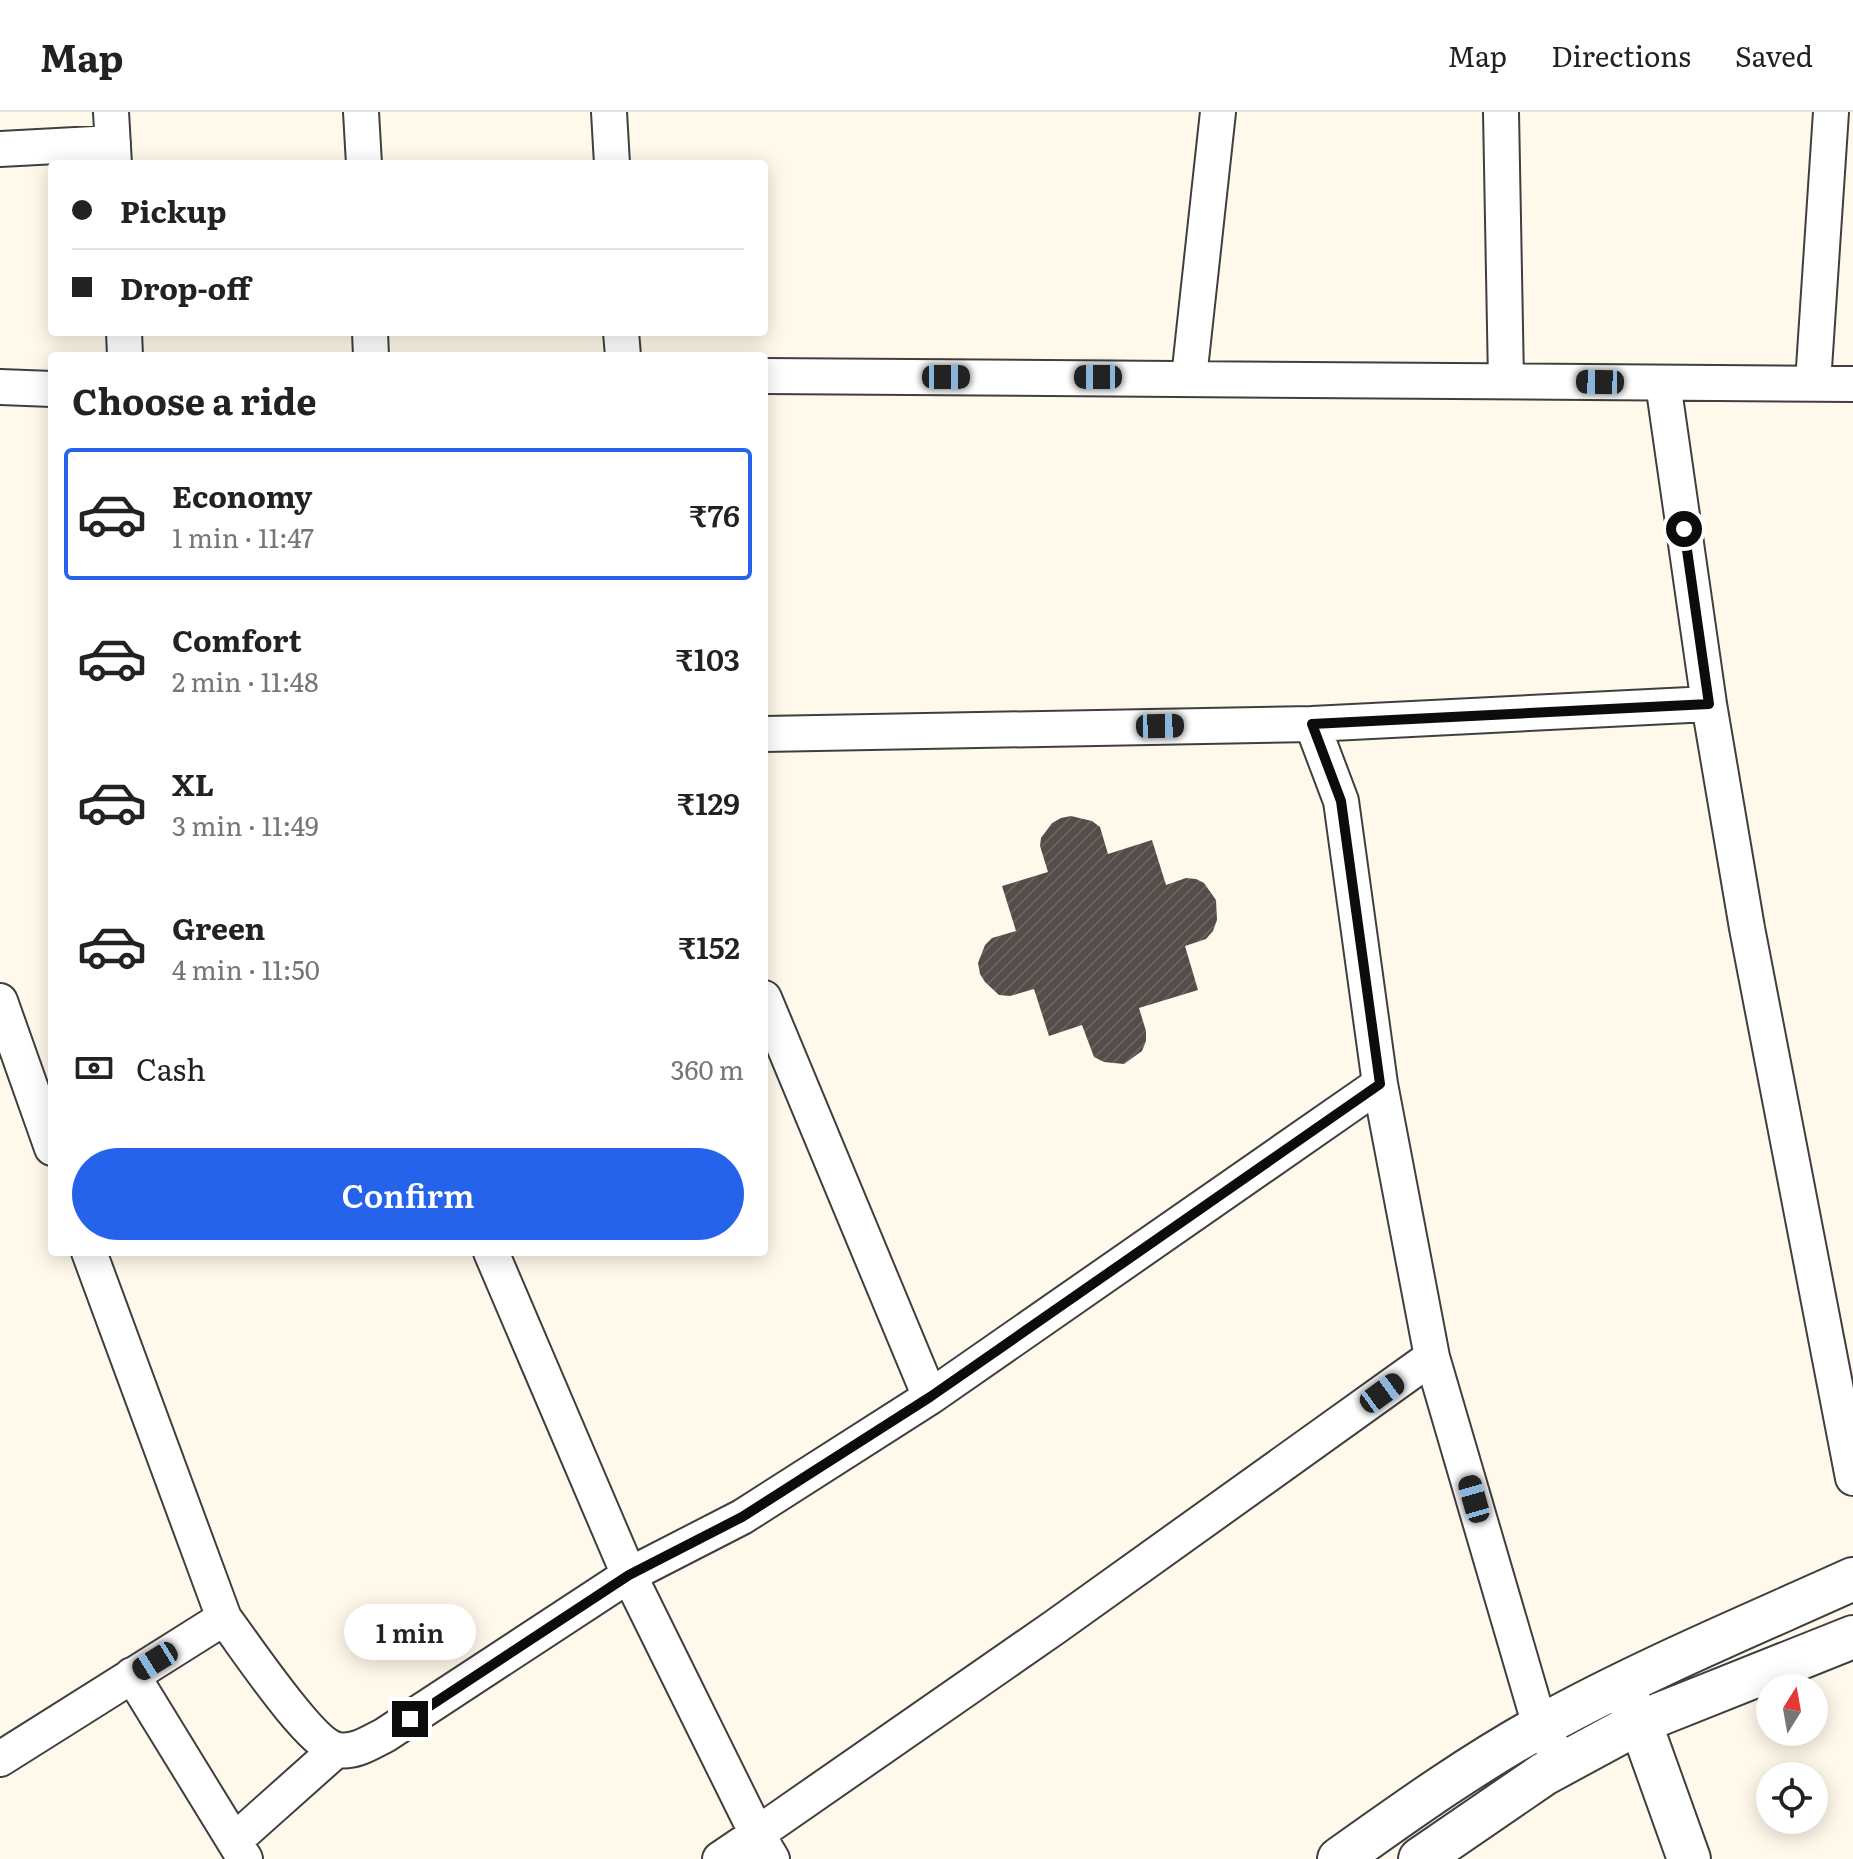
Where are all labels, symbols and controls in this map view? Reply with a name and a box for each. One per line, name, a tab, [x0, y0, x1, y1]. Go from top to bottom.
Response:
text: Map	[40, 27, 124, 84]
text: Map	[1448, 34, 1507, 76]
text: Directions	[1551, 34, 1691, 76]
text: Saved	[1735, 34, 1813, 76]
text: Pickup	[120, 188, 227, 232]
text: Drop-off	[120, 265, 250, 309]
car	[922, 365, 970, 389]
car	[1074, 365, 1122, 389]
car	[1576, 370, 1624, 394]
text: Choose a ride	[72, 373, 317, 426]
text: Economy	[172, 473, 312, 517]
icon: car	[76, 478, 148, 550]
text: ₹76	[689, 492, 740, 536]
route start	[1666, 511, 1702, 547]
text: 1 min · 11:47	[172, 517, 314, 556]
text: Comfort	[172, 617, 302, 661]
icon: car	[76, 622, 148, 694]
text: ₹103	[675, 636, 740, 680]
text: 2 min · 11:48	[172, 661, 318, 700]
car	[1136, 714, 1184, 738]
text: XL	[172, 761, 214, 805]
icon: car	[76, 766, 148, 838]
text: ₹129	[677, 780, 740, 824]
text: 3 min · 11:49	[172, 805, 319, 844]
text: Green	[172, 905, 265, 949]
icon: car	[76, 910, 148, 982]
text: ₹152	[678, 924, 740, 968]
text: 4 min · 11:50	[172, 949, 320, 988]
icon: cash	[72, 1046, 116, 1090]
text: Cash	[136, 1046, 206, 1090]
text: 360 m	[670, 1049, 744, 1088]
button: Confirm	[72, 1148, 744, 1240]
car	[1356, 1369, 1408, 1417]
car	[1456, 1473, 1492, 1525]
callout: 1 min	[344, 1603, 476, 1659]
text: 1 min	[376, 1612, 444, 1651]
car	[128, 1638, 182, 1684]
north arrow	[1756, 1674, 1828, 1746]
map controls	[1756, 1674, 1828, 1834]
route end	[392, 1701, 428, 1737]
button: locate	[1756, 1762, 1828, 1834]

